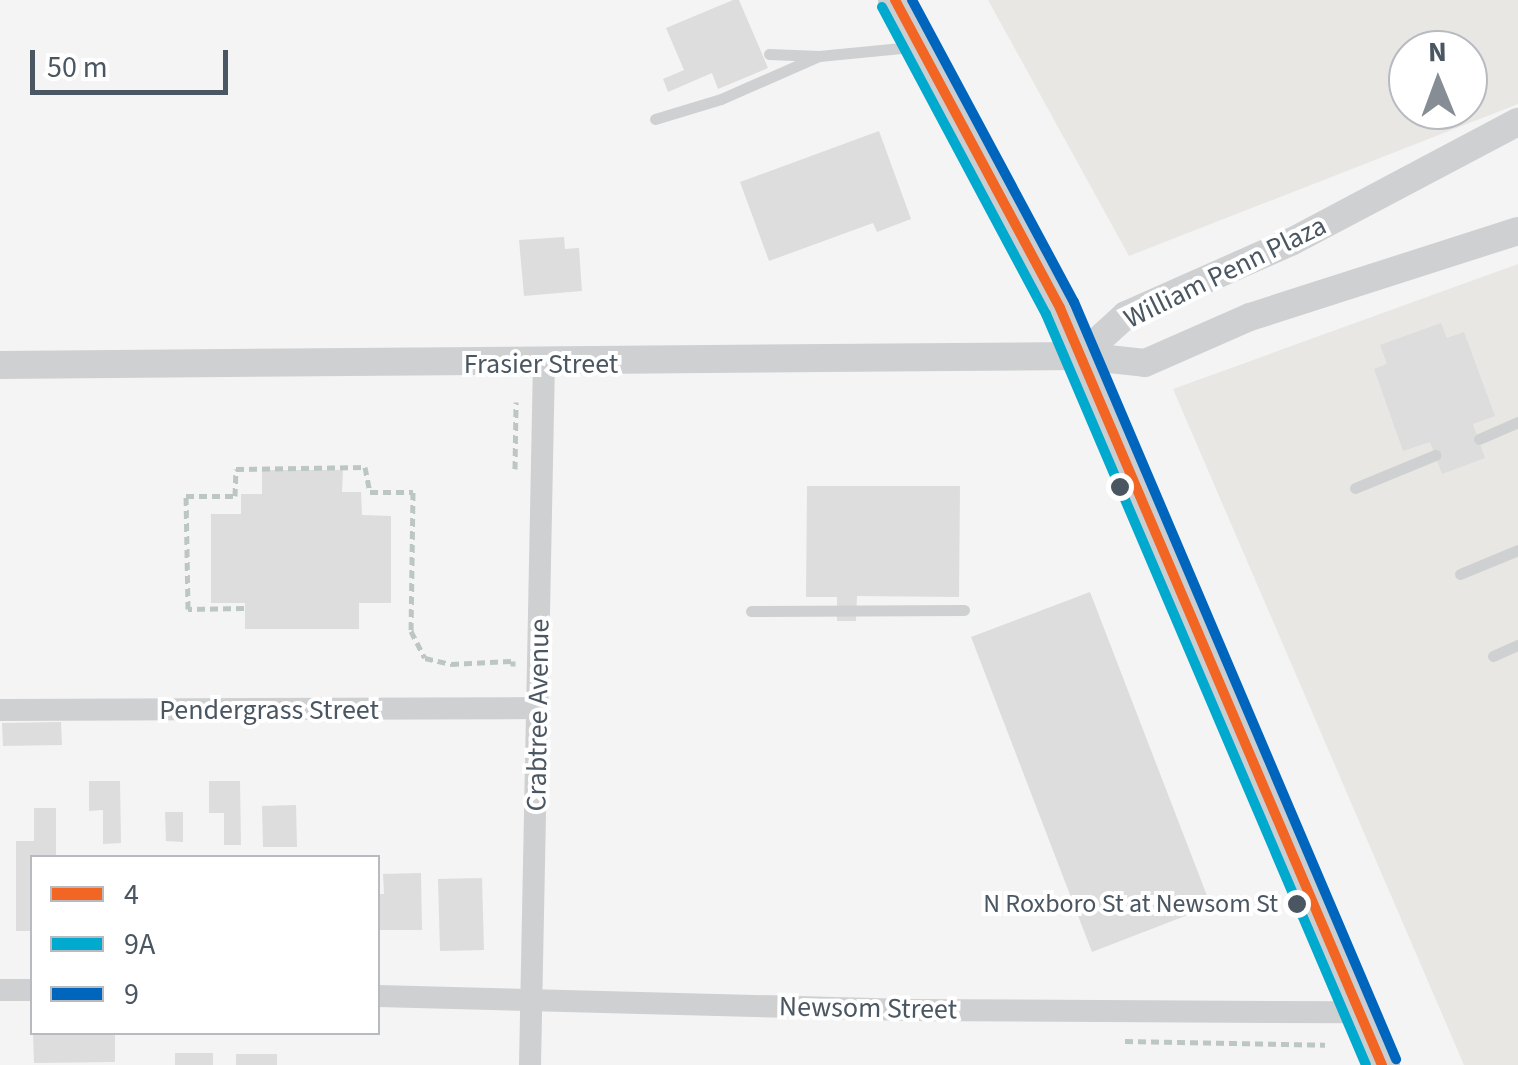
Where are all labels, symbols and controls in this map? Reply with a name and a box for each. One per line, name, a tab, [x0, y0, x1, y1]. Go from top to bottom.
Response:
scale bar	[35, 30, 232, 92]
north arrow	[1388, 30, 1488, 130]
text: N	[1428, 32, 1447, 72]
text: 50 m	[47, 46, 108, 89]
street label: William Penn Plaza	[1118, 209, 1332, 335]
street label: Frasier Street	[464, 347, 618, 381]
unlabelled marker	[1110, 477, 1130, 497]
street label: Crabtree Avenue	[520, 618, 556, 812]
street label: Pendergrass Street	[159, 693, 379, 727]
legend	[30, 855, 380, 1035]
text: 4	[124, 873, 139, 916]
place label: N Roxboro St at Newsom St	[983, 888, 1278, 920]
marker: N Roxboro St at Newsom St	[1287, 894, 1307, 914]
text: 9A	[124, 923, 155, 966]
text: 9	[124, 973, 139, 1016]
street label: Newsom Street	[779, 990, 957, 1026]

